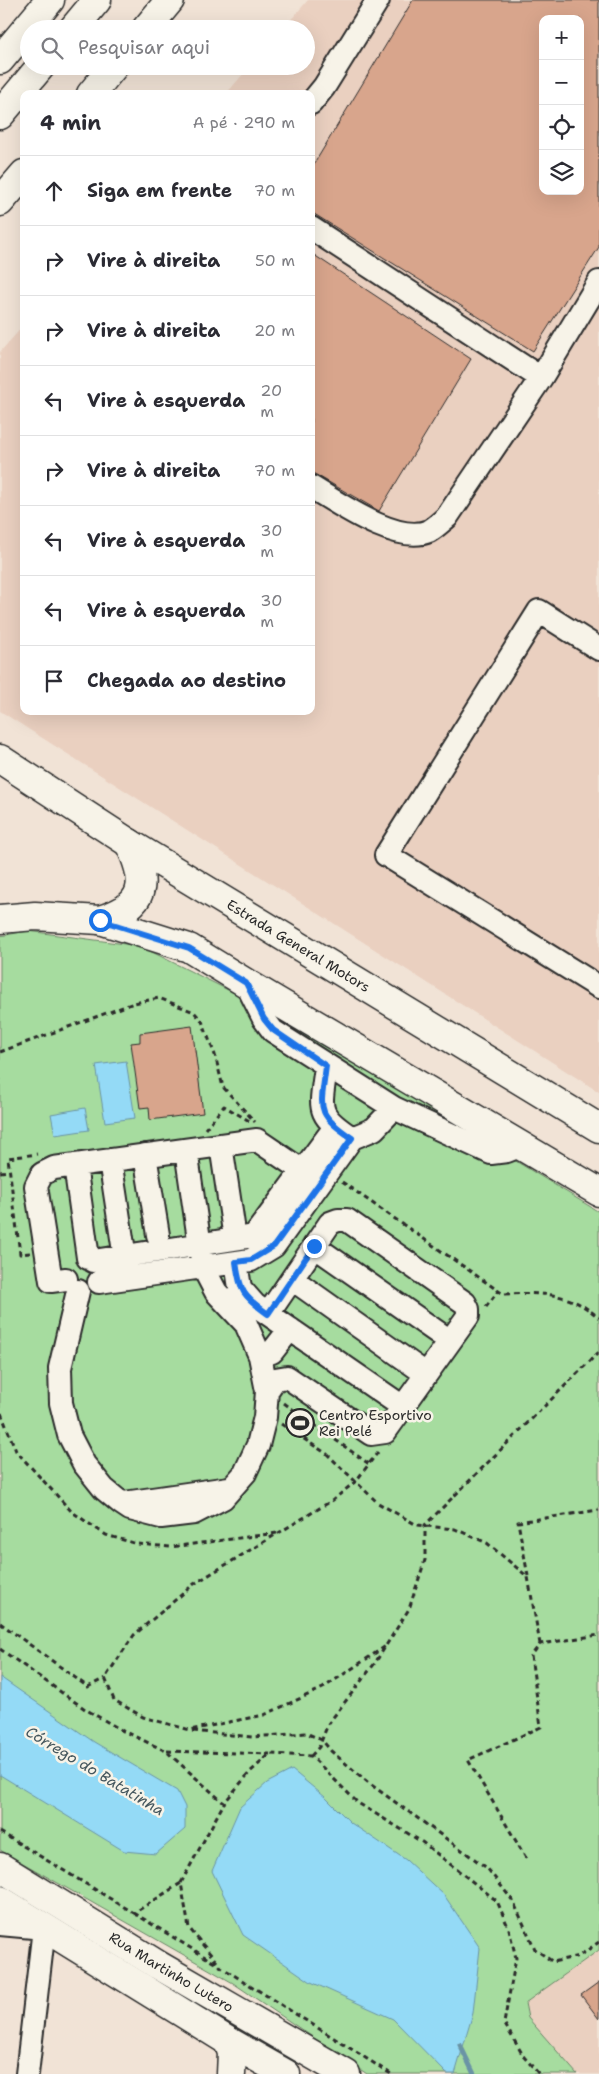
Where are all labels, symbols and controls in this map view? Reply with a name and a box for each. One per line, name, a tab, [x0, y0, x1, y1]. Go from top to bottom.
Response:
map controls	[539, 15, 584, 195]
button: +	[539, 15, 584, 60]
search box	[20, 20, 315, 75]
icon: search	[38, 34, 66, 62]
text: Pesquisar aqui	[78, 35, 210, 60]
button: −	[539, 60, 584, 105]
button: locate	[539, 105, 584, 150]
text: 4 min	[40, 109, 101, 137]
text: A pé · 290 m	[193, 112, 295, 133]
button: layers	[539, 150, 584, 195]
icon: ahead	[40, 177, 68, 205]
text: Siga em frente	[87, 178, 232, 203]
text: 70 m	[254, 180, 295, 201]
icon: right	[40, 247, 68, 275]
text: Vire à direita	[87, 248, 220, 273]
text: 50 m	[255, 250, 295, 271]
icon: right	[40, 317, 68, 345]
text: Vire à direita	[87, 318, 220, 343]
text: 20 m	[254, 320, 295, 341]
text: 20 m	[260, 380, 282, 422]
icon: left	[40, 387, 68, 415]
text: Vire à esquerda	[87, 388, 245, 413]
icon: right	[40, 457, 68, 485]
text: Vire à direita	[87, 458, 220, 483]
text: 70 m	[254, 460, 295, 481]
text: 30 m	[260, 520, 282, 562]
icon: left	[40, 527, 68, 555]
text: Vire à esquerda	[87, 528, 245, 553]
text: 30 m	[260, 590, 282, 632]
icon: left	[40, 597, 68, 625]
text: Vire à esquerda	[87, 598, 245, 623]
icon: arrive	[40, 667, 68, 695]
text: Chegada ao destino	[87, 668, 286, 693]
street label: Estrada General Motors	[223, 895, 373, 996]
route start	[89, 909, 112, 932]
route end	[303, 1235, 326, 1258]
place label: Centro Esportivo Rei Pelé	[319, 1406, 432, 1440]
sports icon: Centro Esportivo Rei Pelé	[285, 1408, 315, 1438]
water label: Córrego do Batatinha	[22, 1722, 168, 1820]
street label: Rua Martinho Lutero	[106, 1928, 237, 2016]

